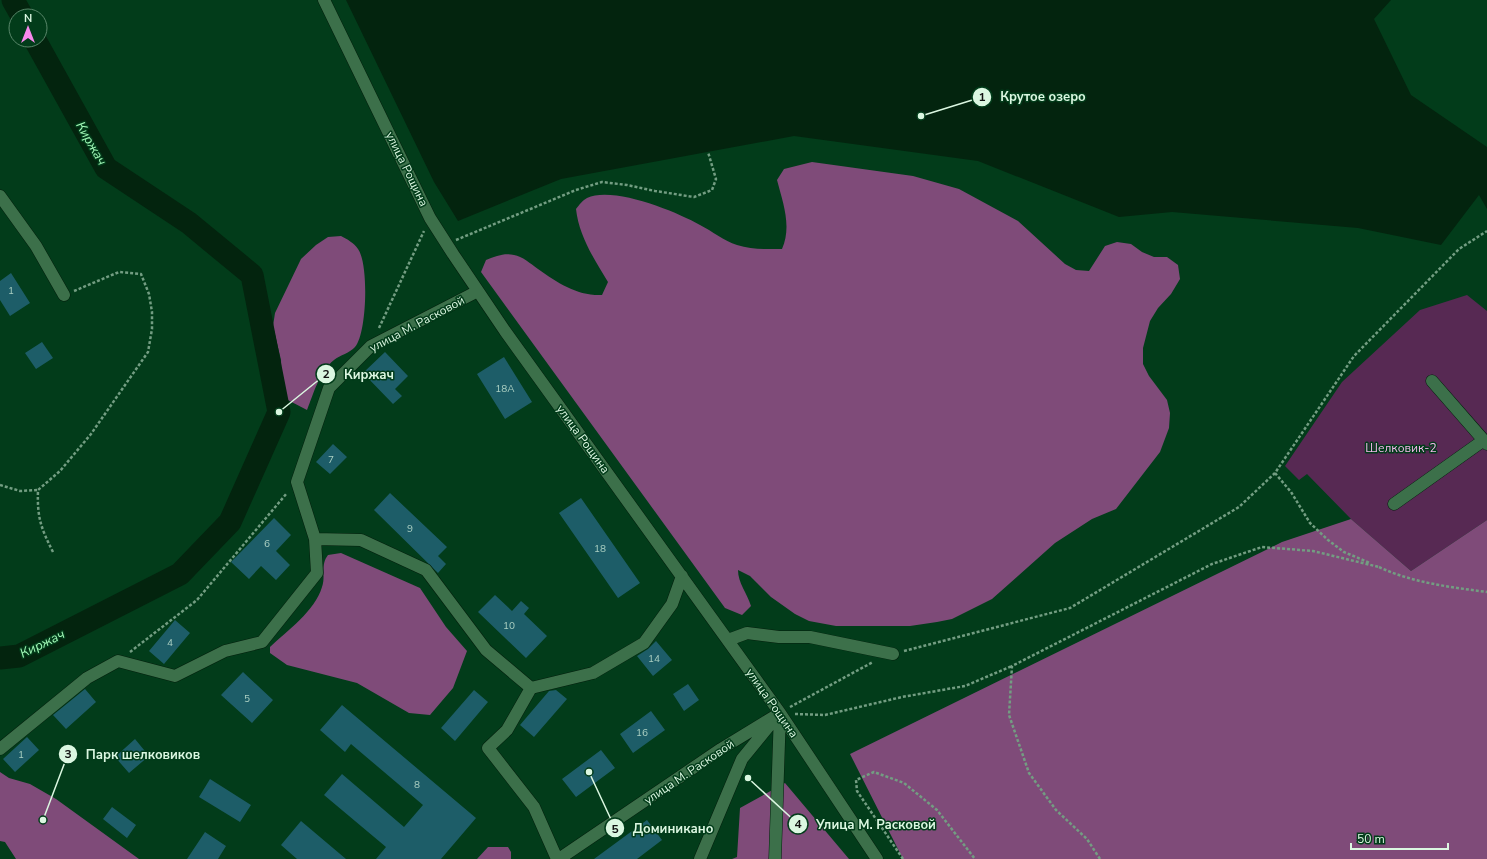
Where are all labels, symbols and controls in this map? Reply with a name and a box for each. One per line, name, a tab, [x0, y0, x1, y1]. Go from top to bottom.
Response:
north arrow	[8, 8, 48, 48]
text: N	[24, 11, 32, 26]
callout: Крутое озеро	[972, 84, 1094, 109]
text: Крутое озеро	[1000, 88, 1086, 106]
text: 1	[978, 89, 986, 105]
water label: Киржач	[71, 118, 111, 169]
street label: улица Рощина	[382, 129, 432, 209]
house number: 1	[8, 284, 14, 298]
street label: улица М. Расковой	[367, 292, 467, 356]
callout: Киржач	[316, 362, 402, 387]
text: 2	[322, 366, 330, 382]
text: Киржач	[344, 366, 394, 384]
house number: 18А	[495, 382, 515, 396]
street label: улица Рощина	[553, 401, 613, 477]
park label: Шелковик-2	[1365, 440, 1437, 456]
house number: 7	[328, 453, 334, 467]
house number: 9	[407, 522, 413, 536]
house number: 6	[264, 537, 270, 551]
house number: 18	[594, 542, 606, 556]
house number: 10	[503, 619, 515, 633]
water label: Киржач	[17, 625, 68, 663]
house number: 4	[167, 636, 173, 650]
house number: 14	[648, 652, 660, 666]
street label: улица Рощина	[742, 665, 802, 741]
house number: 5	[244, 692, 250, 706]
house number: 16	[636, 726, 648, 740]
street label: улица М. Расковой	[641, 736, 737, 808]
callout: Парк шелковиков	[58, 742, 208, 767]
text: 3	[64, 746, 72, 762]
text: Парк шелковиков	[86, 746, 200, 764]
house number: 1	[18, 748, 24, 762]
house number: 8	[414, 778, 420, 792]
callout: Улица М. Расковой	[788, 812, 944, 837]
callout: Доминикано	[605, 816, 722, 841]
text: 4	[794, 816, 802, 832]
text: Улица М. Расковой	[815, 816, 936, 834]
text: Доминикано	[633, 820, 714, 838]
text: 5	[611, 821, 619, 837]
scale bar	[1351, 825, 1448, 851]
text: 50 m	[1357, 831, 1385, 847]

